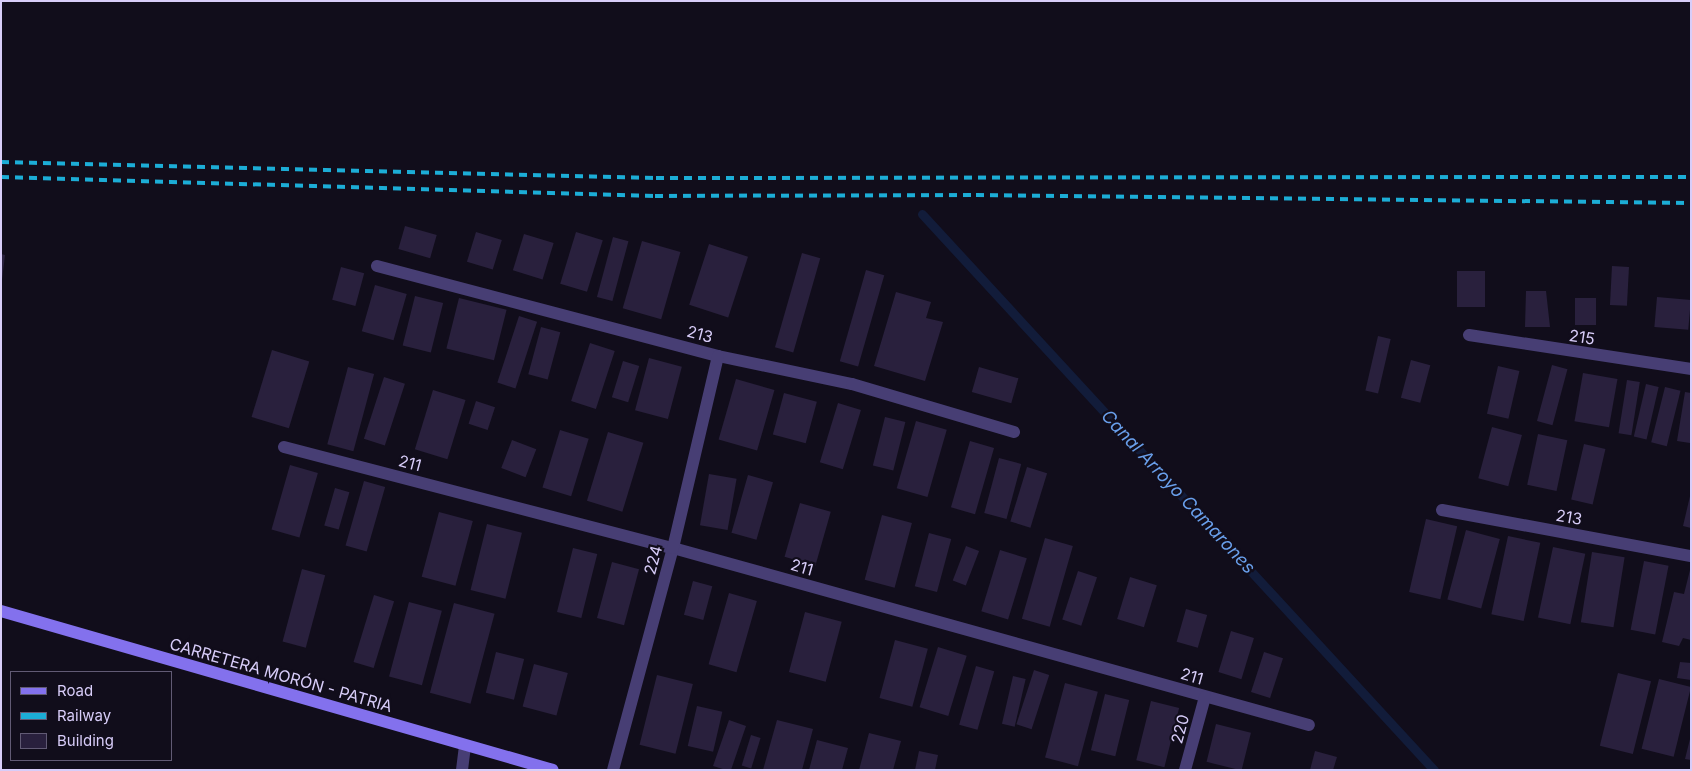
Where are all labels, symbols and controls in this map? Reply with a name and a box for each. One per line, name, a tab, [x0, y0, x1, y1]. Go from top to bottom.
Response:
street label: 213	[685, 321, 715, 347]
street label: 215	[1568, 325, 1596, 349]
water label: Canal Arroyo Camarones	[1096, 406, 1260, 578]
street label: 211	[397, 451, 423, 475]
street label: 213	[1554, 505, 1584, 529]
street label: 224	[640, 543, 666, 577]
street label: 211	[788, 555, 816, 579]
street label: CARRETERA MORÓN - PATRIA	[167, 634, 395, 716]
street label: 211	[1178, 664, 1206, 688]
legend	[10, 671, 172, 761]
text: Road	[57, 681, 93, 700]
text: Railway	[57, 706, 111, 725]
street label: 220	[1167, 712, 1193, 746]
text: Building	[57, 731, 114, 750]

